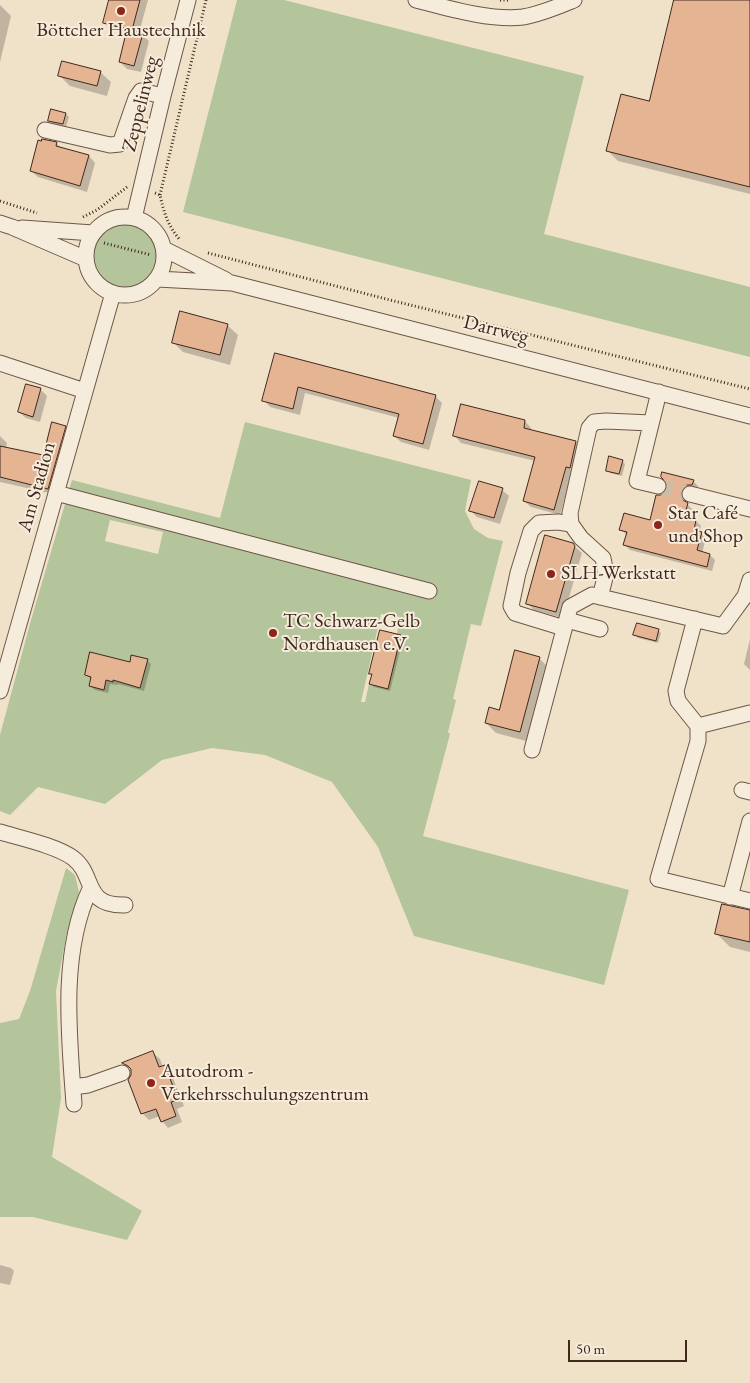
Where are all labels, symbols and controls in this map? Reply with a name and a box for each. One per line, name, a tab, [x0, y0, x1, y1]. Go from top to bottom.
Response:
marker: Böttcher Haustechnik	[115, 5, 127, 17]
place label: Böttcher Haustechnik	[36, 19, 206, 43]
street label: Zeppelinweg	[118, 54, 164, 154]
street label: Darrweg	[461, 310, 531, 350]
street label: Am Stadion	[13, 439, 61, 535]
place label: Star Café und Shop	[668, 502, 743, 549]
marker: Star Café und Shop	[652, 519, 664, 531]
place label: SLH-Werkstatt	[561, 562, 676, 586]
marker: SLH-Werkstatt	[545, 568, 557, 580]
place label: TC Schwarz-Gelb Nordhausen e.V.	[283, 610, 420, 657]
marker: TC Schwarz-Gelb Nordhausen e.V.	[267, 627, 279, 639]
place label: Autodrom - Verkehrsschulungszentrum	[161, 1060, 369, 1107]
marker: Autodrom - Verkehrsschulungszentrum	[145, 1077, 157, 1089]
scale bar	[570, 1330, 689, 1362]
text: 50 m	[576, 1339, 605, 1358]

